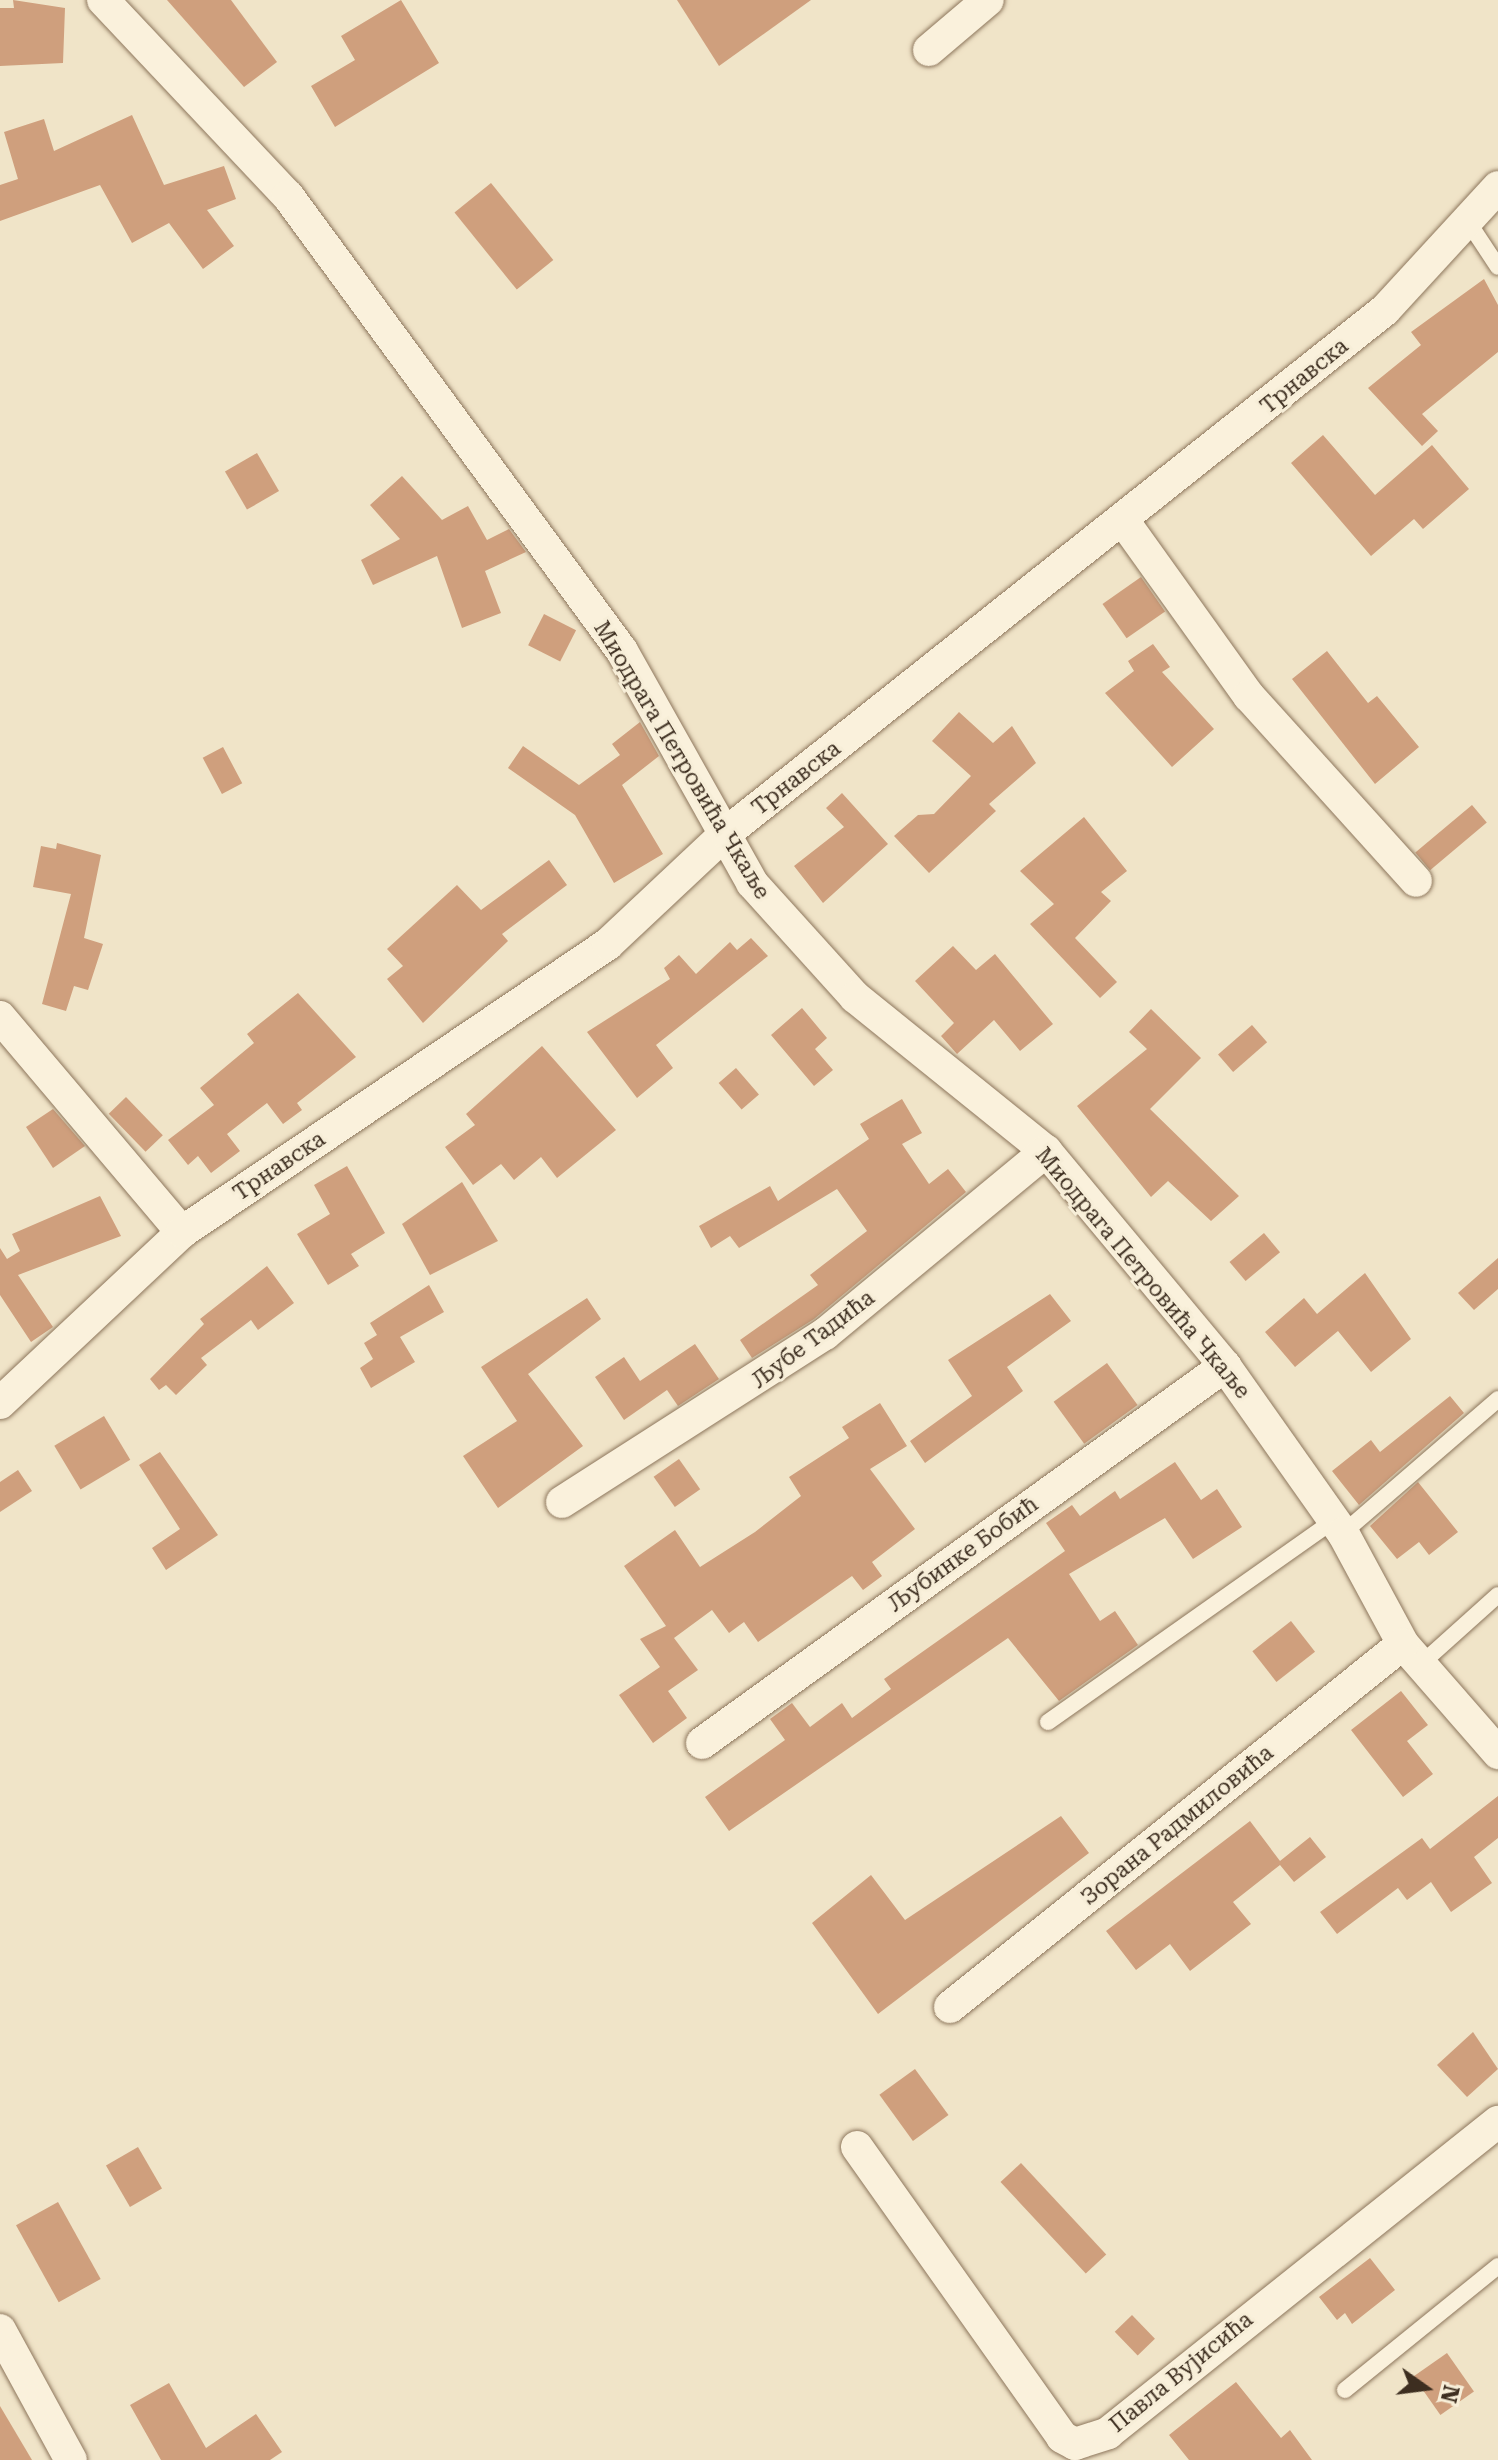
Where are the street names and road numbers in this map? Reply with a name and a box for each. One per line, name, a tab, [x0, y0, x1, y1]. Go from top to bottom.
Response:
street label: Трнавска	[1255, 333, 1353, 419]
street label: Миодрага Петровића Чкаље	[588, 616, 776, 904]
street label: Трнавска	[746, 735, 846, 821]
street label: Трнавска	[228, 1126, 330, 1206]
street label: Миодрага Петровића Чкаље	[1030, 1142, 1256, 1404]
street label: Љубе Тадића	[747, 1284, 879, 1394]
street label: Љубинке Бобић	[883, 1491, 1043, 1617]
street label: Зорана Радмиловића	[1076, 1739, 1278, 1911]
street label: Павла Вујисића	[1104, 2306, 1258, 2438]

